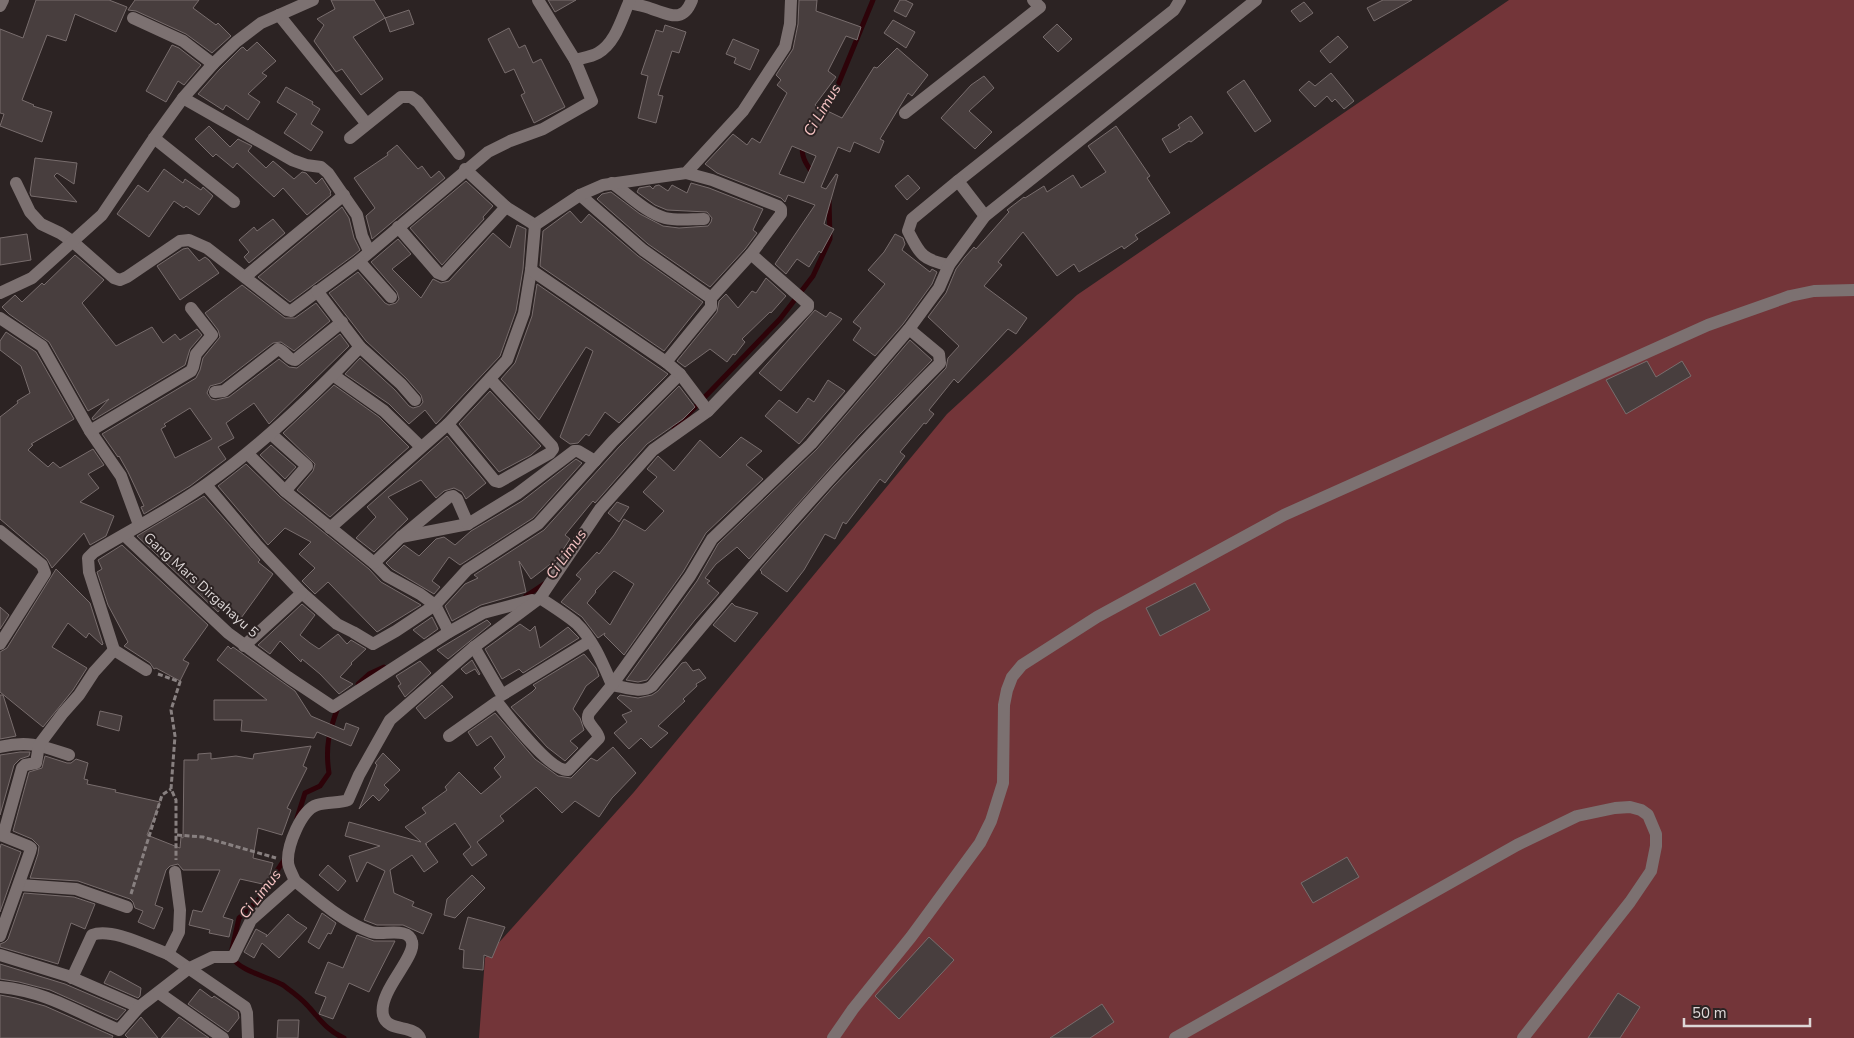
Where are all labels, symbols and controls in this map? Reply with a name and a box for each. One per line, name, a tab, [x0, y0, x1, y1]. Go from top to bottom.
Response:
water label: Ci Limus	[799, 80, 845, 140]
water label: Ci Limus	[541, 525, 591, 583]
street label: Gang Mars Dirgahayu 5	[139, 528, 263, 642]
water label: Ci Limus	[234, 865, 286, 923]
scale bar	[1684, 996, 1810, 1028]
text: 50 m	[1692, 1003, 1727, 1023]

